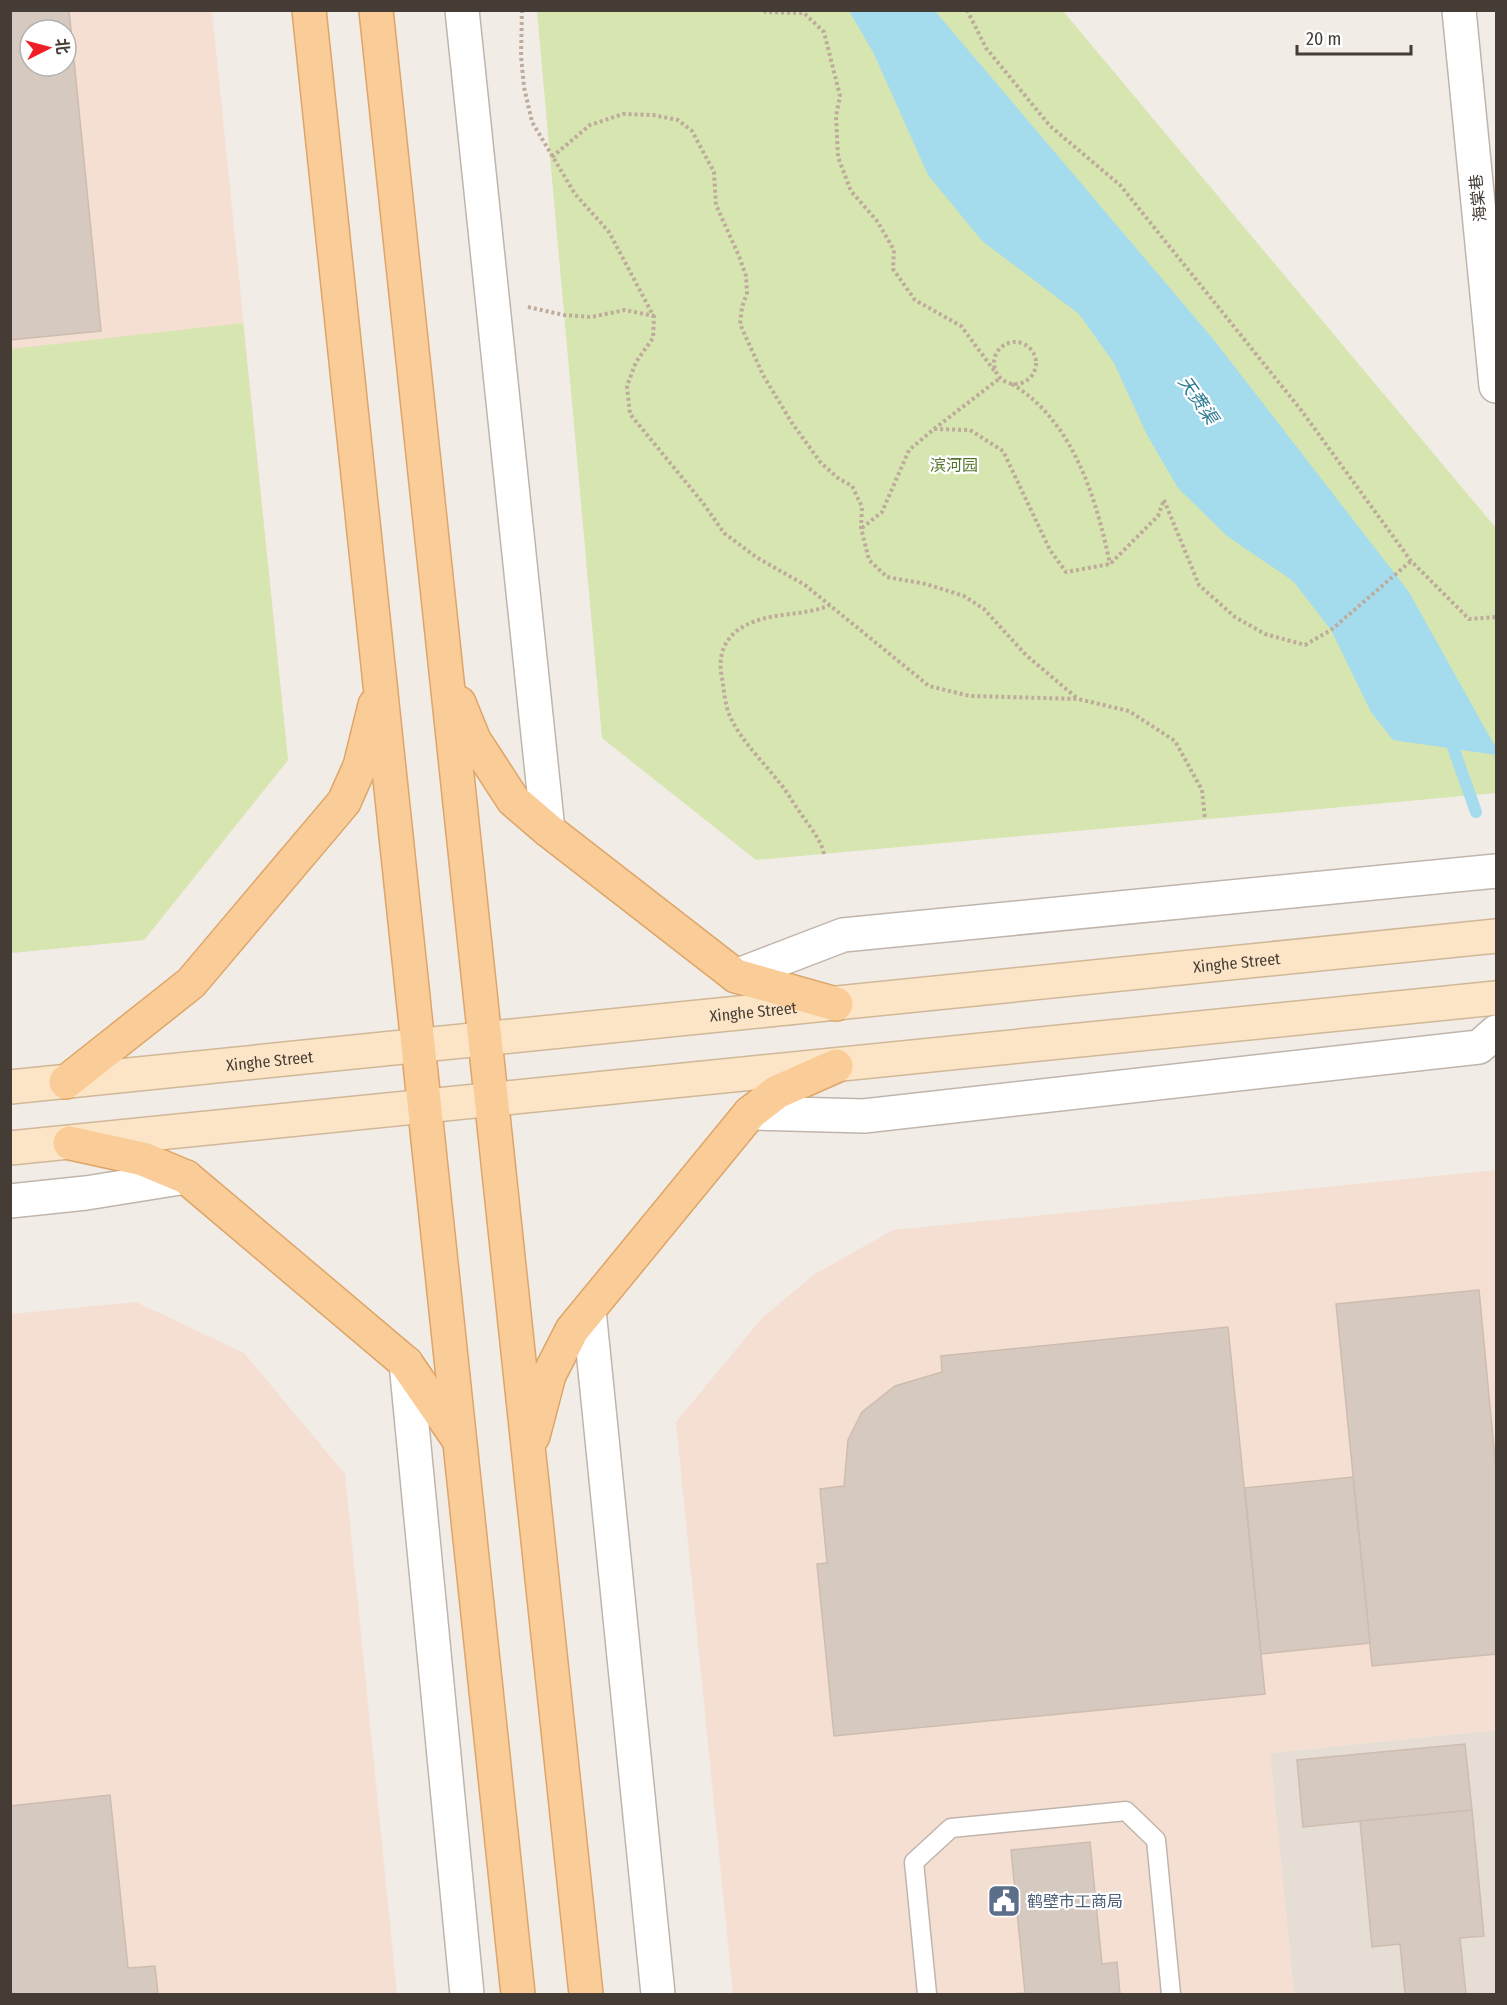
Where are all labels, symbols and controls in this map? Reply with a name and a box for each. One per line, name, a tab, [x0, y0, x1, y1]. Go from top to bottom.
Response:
north arrow	[18, 18, 78, 78]
scale bar	[1297, 18, 1411, 56]
text: 20 m	[1306, 28, 1341, 50]
text: 北	[52, 38, 73, 55]
street label: 海棠巷	[1466, 173, 1490, 223]
water label: 天赉渠	[1174, 372, 1224, 431]
park label: 滨河园	[930, 456, 978, 475]
street label: Xinghe Street	[1192, 948, 1282, 976]
street label: Xinghe Street	[709, 998, 798, 1025]
street label: Xinghe Street	[225, 1047, 315, 1074]
public building icon: 鹤壁市工商局	[986, 1883, 1022, 1919]
place label: 鹤壁市工商局	[1027, 1892, 1123, 1911]

